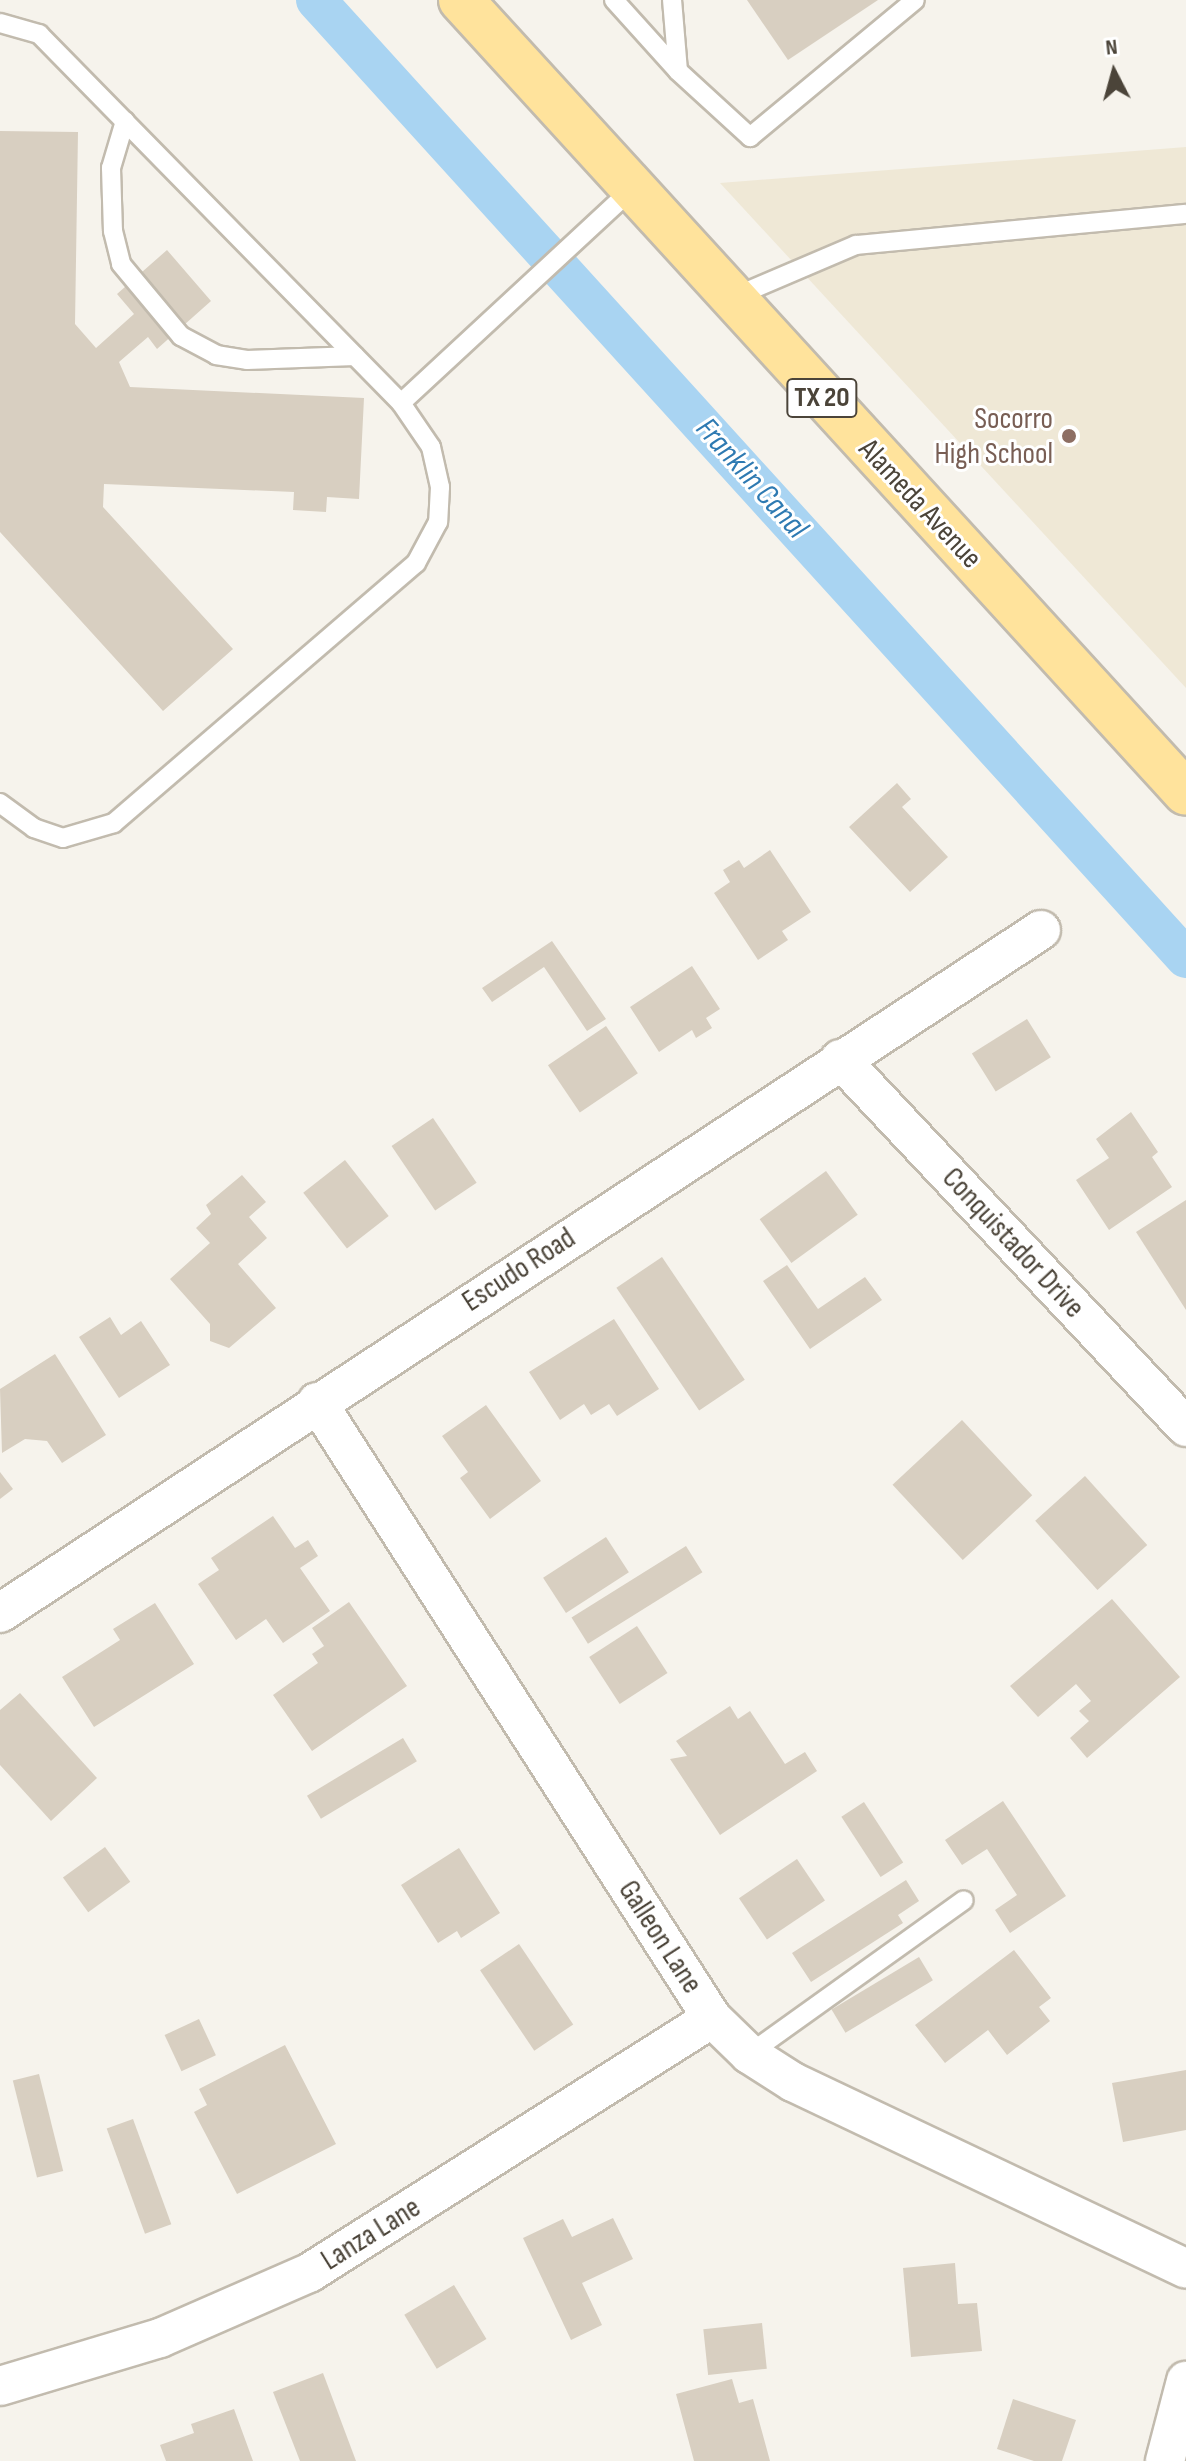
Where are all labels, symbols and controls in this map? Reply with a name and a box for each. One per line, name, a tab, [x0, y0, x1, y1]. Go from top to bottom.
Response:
north arrow	[1074, 32, 1154, 112]
text: N	[1104, 34, 1119, 62]
road number: TX 20	[786, 374, 858, 422]
place label: Socorro High School	[934, 401, 1053, 472]
water label: Franklin Canal	[687, 411, 815, 547]
marker: Socorro High School	[1060, 427, 1078, 445]
street label: Alameda Avenue	[851, 432, 989, 576]
street label: Conquistador Drive	[934, 1160, 1092, 1326]
street label: Escudo Road	[456, 1220, 582, 1320]
street label: Galleon Lane	[610, 1874, 710, 2000]
street label: Lanza Lane	[315, 2190, 427, 2278]

